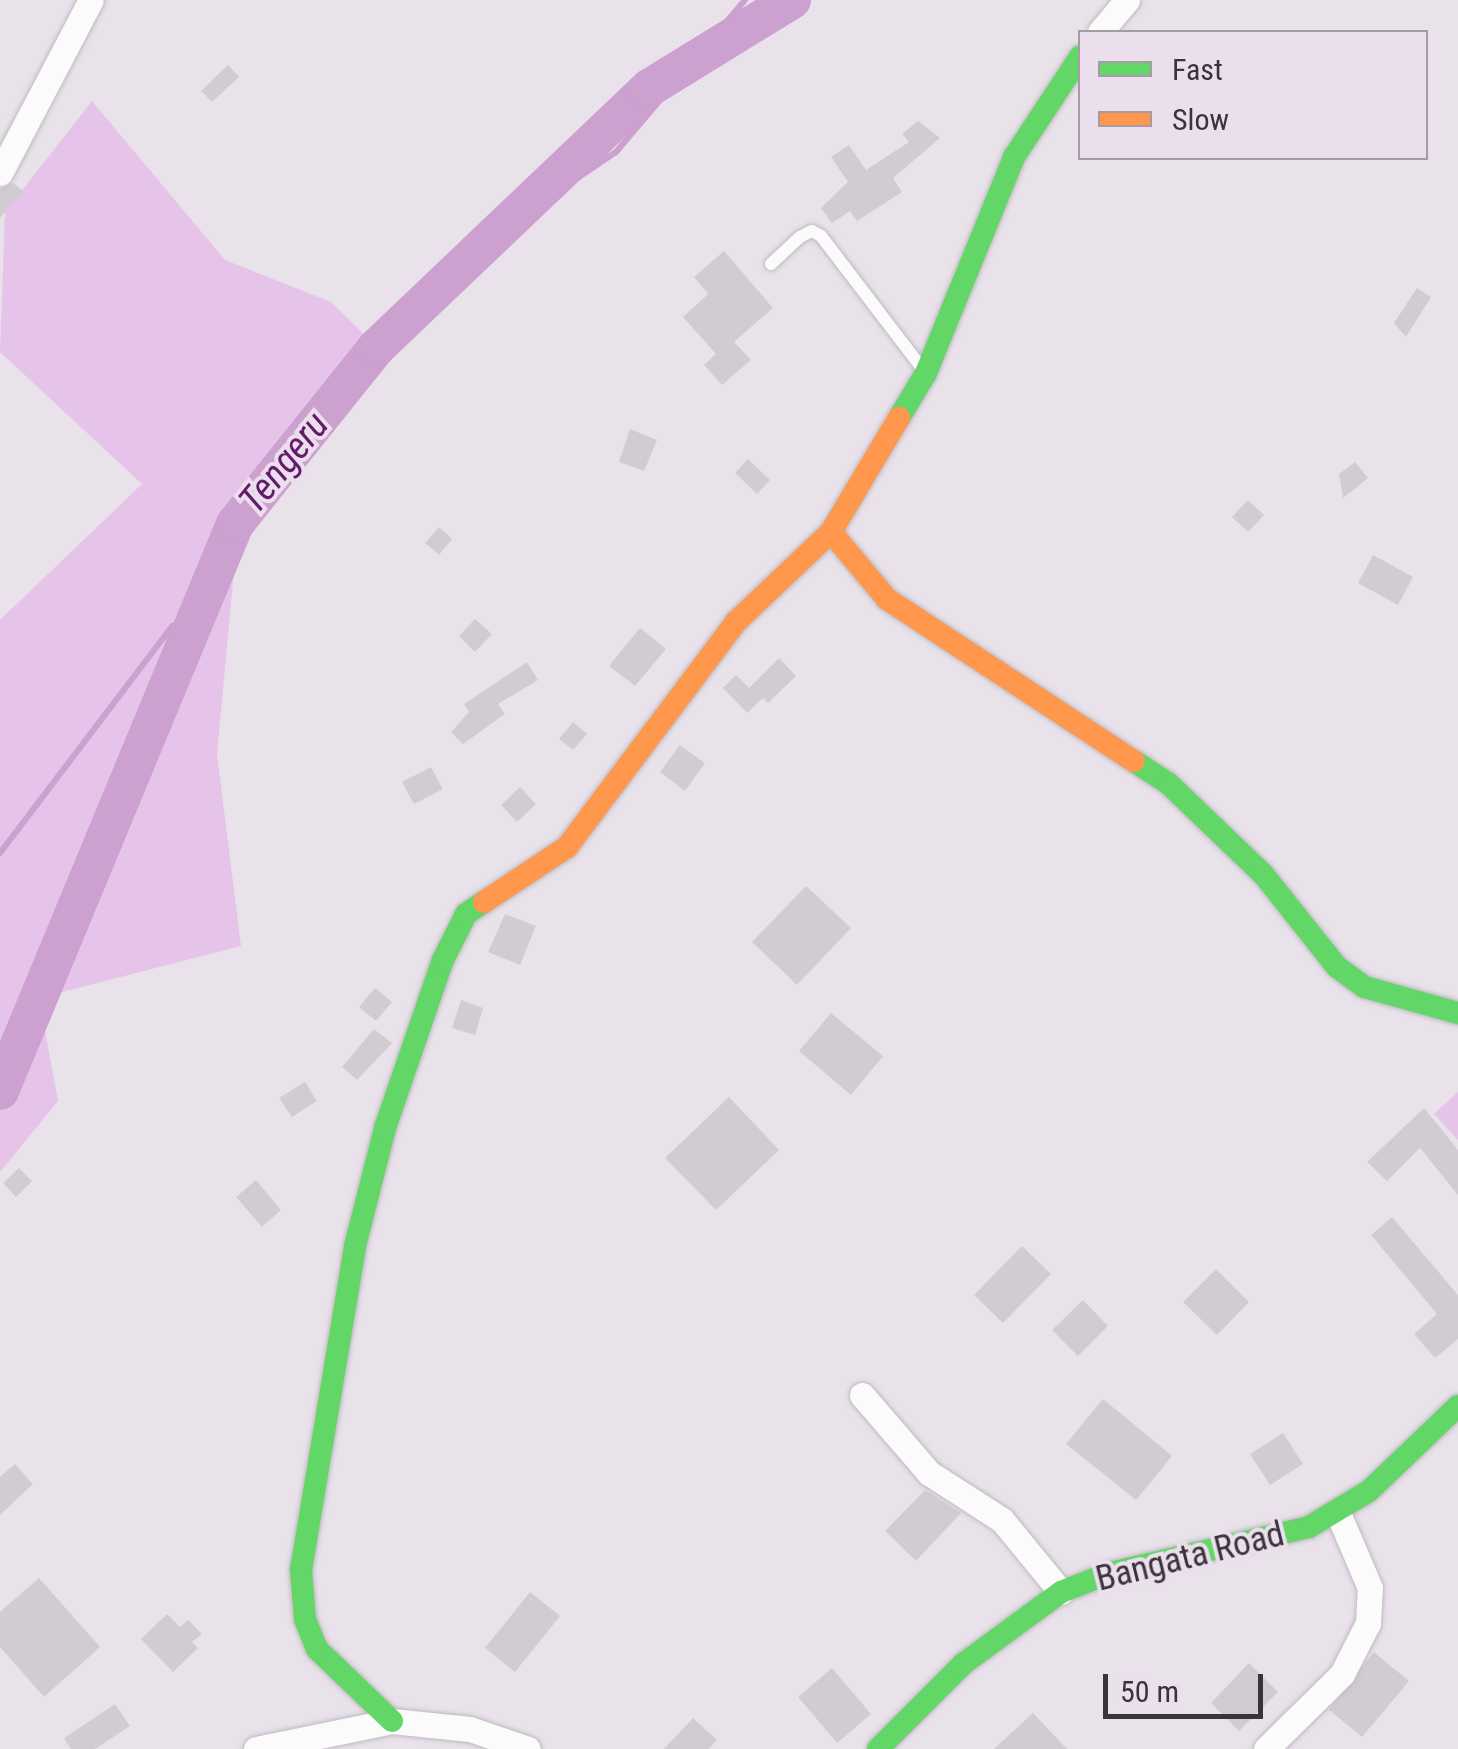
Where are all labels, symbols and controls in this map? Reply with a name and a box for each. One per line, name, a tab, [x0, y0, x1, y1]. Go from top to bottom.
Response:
legend	[1078, 30, 1428, 160]
text: Fast	[1172, 52, 1223, 87]
text: Slow	[1172, 102, 1229, 137]
water label: Tengeru	[229, 403, 339, 523]
street label: Bangata Road	[1092, 1513, 1288, 1601]
scale bar	[1108, 1654, 1268, 1716]
text: 50 m	[1120, 1674, 1179, 1709]

